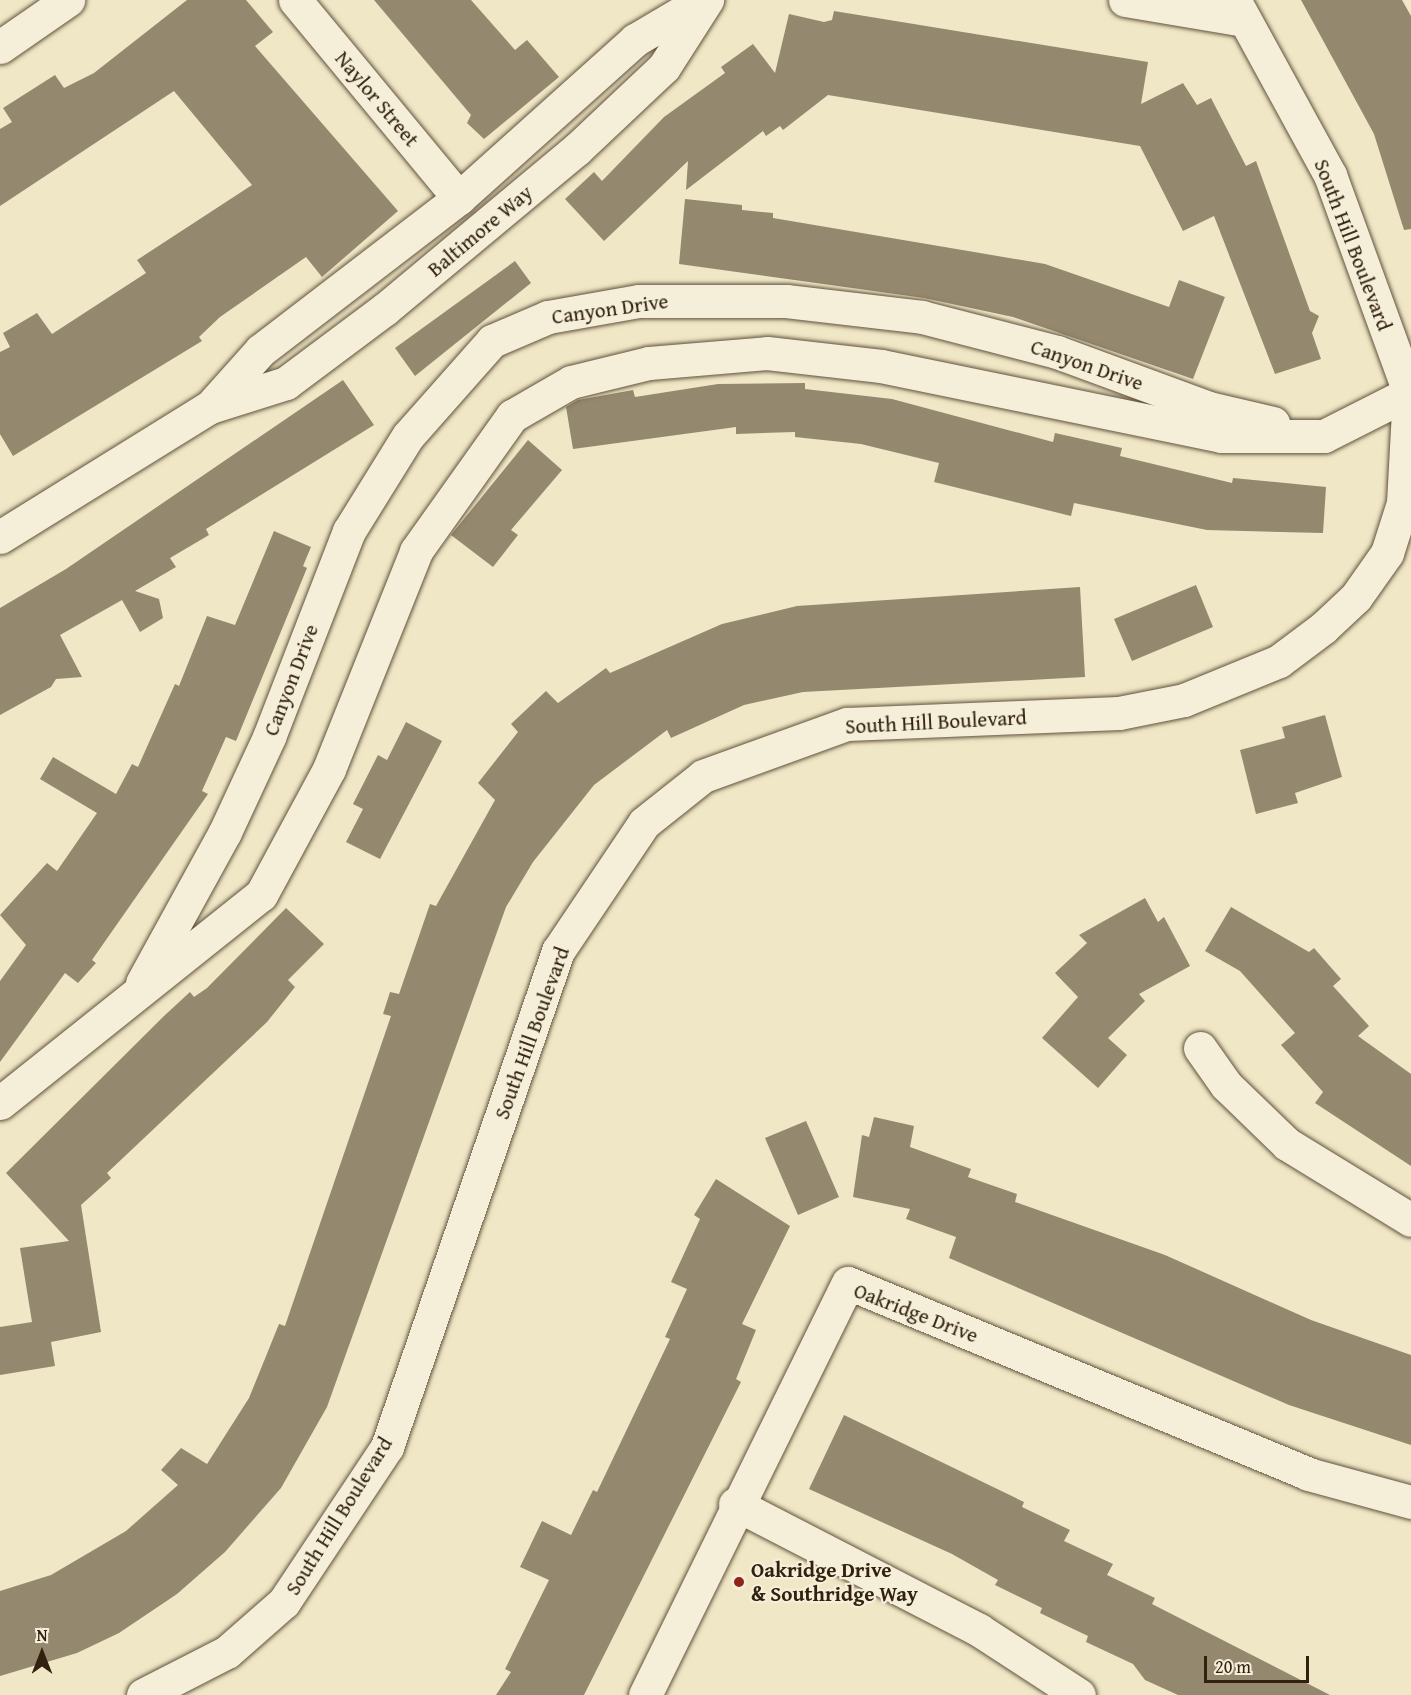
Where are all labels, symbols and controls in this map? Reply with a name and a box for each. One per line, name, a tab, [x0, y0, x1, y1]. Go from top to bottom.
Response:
street label: Naylor Street	[330, 46, 424, 152]
street label: South Hill Boulevard	[1309, 156, 1397, 334]
street label: Baltimore Way	[422, 180, 538, 282]
street label: Canyon Drive	[550, 288, 670, 330]
street label: Canyon Drive	[1027, 334, 1147, 396]
street label: Canyon Drive	[258, 621, 324, 739]
street label: South Hill Boulevard	[845, 705, 1027, 739]
street label: South Hill Boulevard	[489, 943, 575, 1123]
street label: Oakridge Drive	[850, 1278, 982, 1348]
street label: South Hill Boulevard	[280, 1432, 398, 1600]
place label: Oakridge Drive & Southridge Way	[751, 1557, 918, 1607]
marker: Oakridge Drive & Southridge Way	[732, 1575, 746, 1589]
north arrow	[12, 1623, 72, 1683]
text: N	[37, 1623, 47, 1647]
scale bar	[1207, 1644, 1312, 1682]
text: 20 m	[1215, 1653, 1251, 1680]

